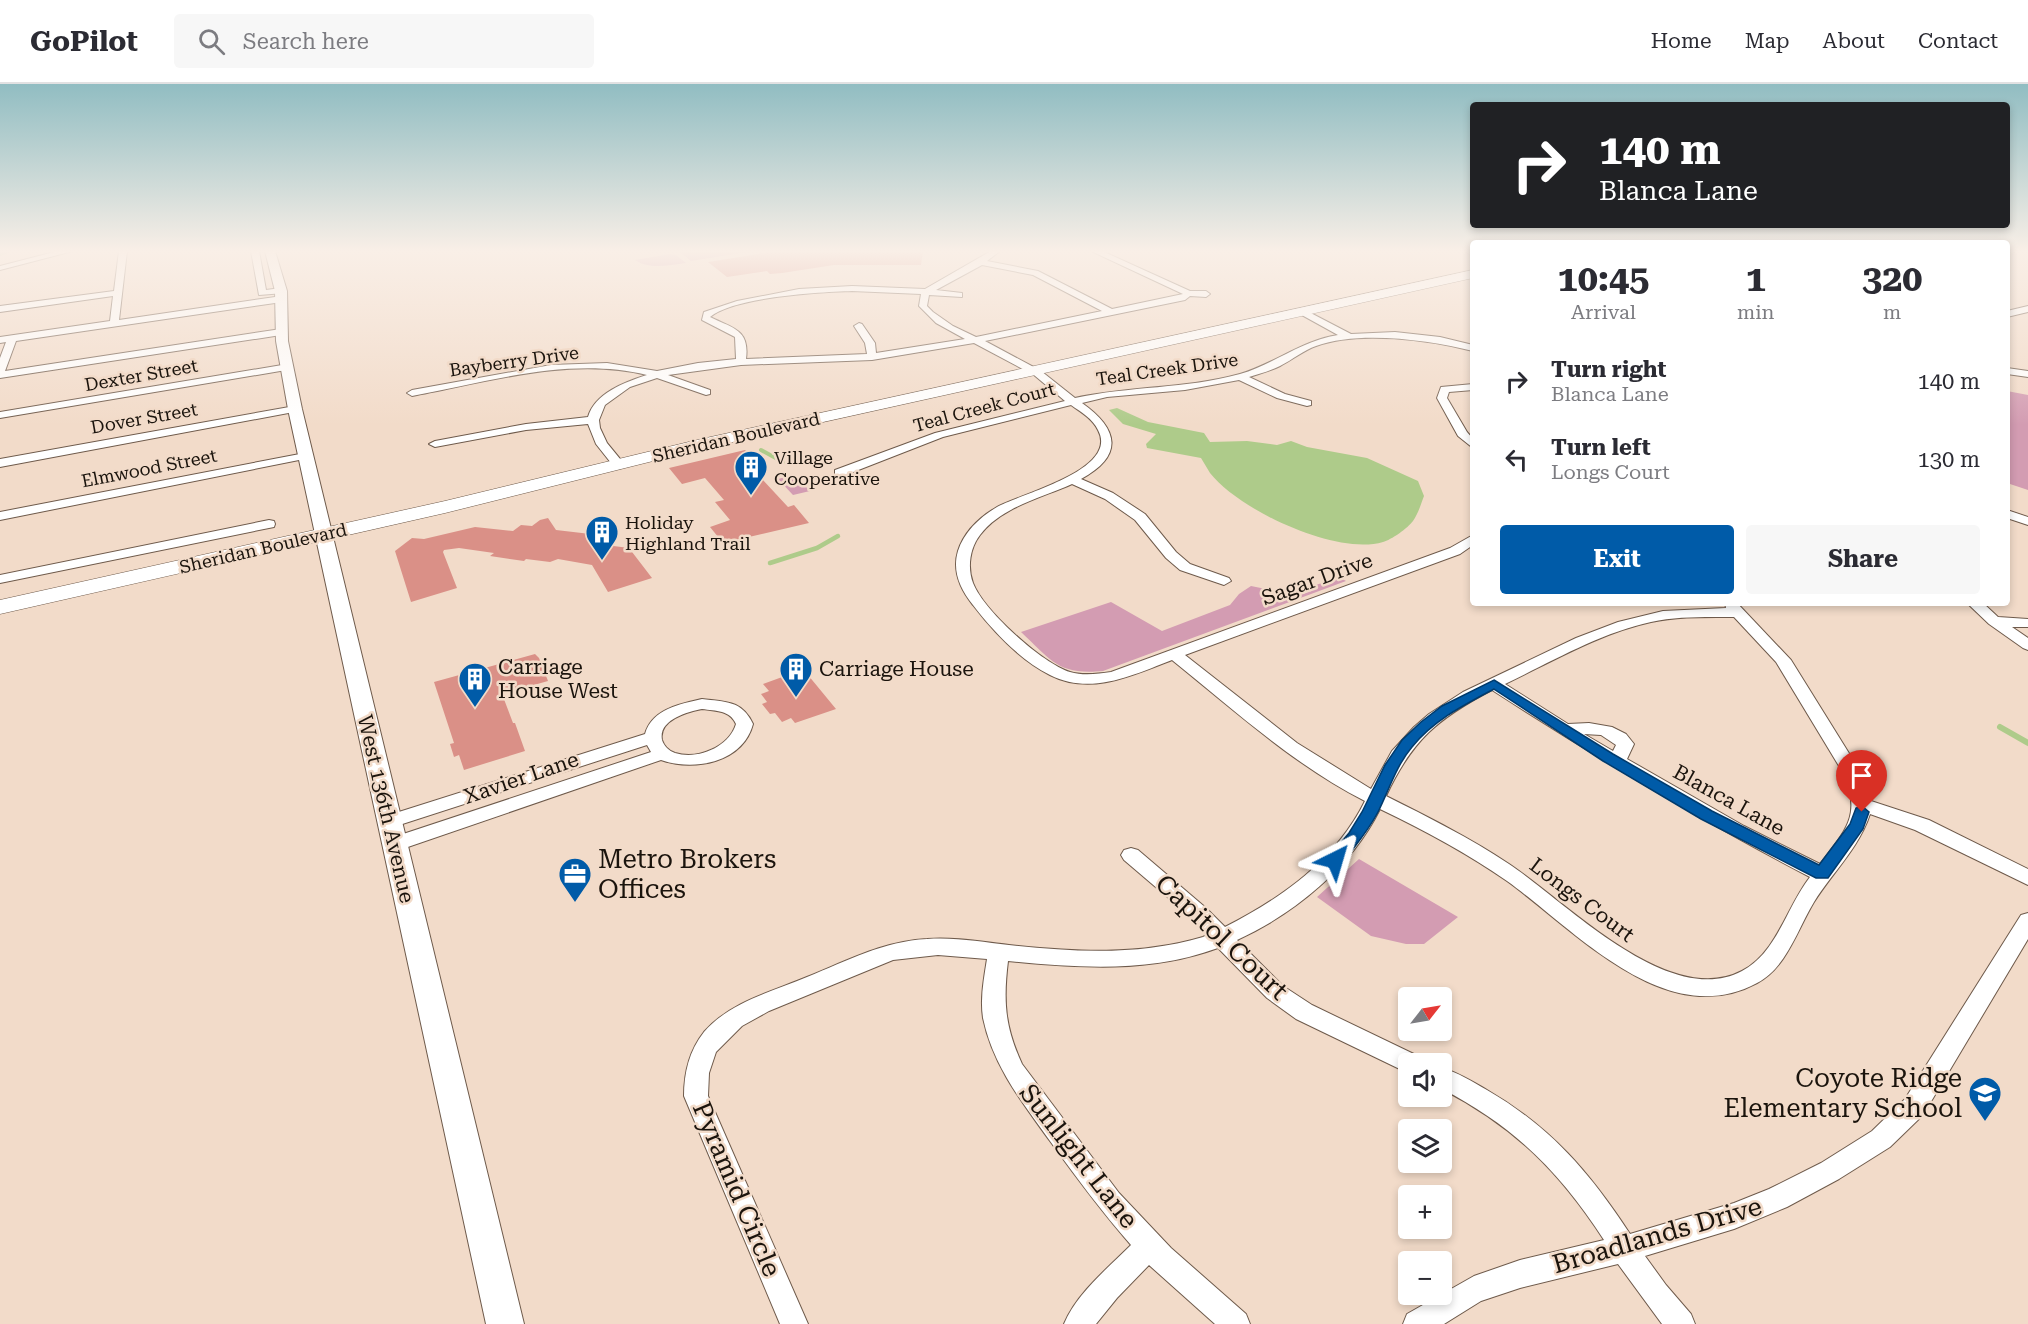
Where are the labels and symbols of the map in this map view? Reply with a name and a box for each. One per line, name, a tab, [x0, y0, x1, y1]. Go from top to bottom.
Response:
street label: Bayberry Drive	[448, 341, 580, 380]
street label: Teal Creek Drive	[1095, 349, 1240, 389]
street label: Dexter Street	[83, 355, 200, 395]
street label: Teal Creek Court	[911, 378, 1058, 436]
street label: Dover Street	[89, 398, 199, 438]
street label: Sheridan Boulevard	[650, 407, 822, 467]
street label: Elmwood Street	[79, 445, 219, 491]
place label: Village Cooperative	[774, 447, 880, 489]
building icon: Village Cooperative	[733, 449, 769, 496]
place label: Holiday Highland Trail	[625, 512, 751, 554]
building icon: Holiday Highland Trail	[584, 514, 620, 561]
street label: Sheridan Boulevard	[177, 518, 349, 578]
street label: Sagar Drive	[1258, 548, 1376, 610]
building icon: Carriage House	[778, 651, 814, 698]
place label: Carriage House West	[498, 655, 618, 703]
place label: Carriage House	[819, 657, 974, 681]
building icon: Carriage House West	[457, 661, 493, 708]
street label: West 136th Avenue	[353, 713, 419, 905]
street label: Xavier Lane	[460, 747, 582, 809]
pin	[1836, 750, 1887, 812]
street label: Blanca Lane	[1669, 760, 1789, 840]
position arrow	[1303, 828, 1367, 892]
place label: Metro Brokers Offices	[598, 844, 776, 904]
street label: Longs Court	[1525, 853, 1639, 947]
office icon: Metro Brokers Offices	[557, 856, 593, 903]
street label: Capitol Court	[1150, 868, 1295, 1006]
north arrow	[1398, 987, 1452, 1041]
place label: Coyote Ridge Elementary School	[1724, 1063, 1962, 1123]
school or university icon: Coyote Ridge Elementary School	[1967, 1075, 2003, 1122]
street label: Sunlight Lane	[1013, 1078, 1145, 1234]
street label: Pyramid Circle	[687, 1097, 787, 1281]
street label: Broadlands Drive	[1549, 1191, 1765, 1279]

